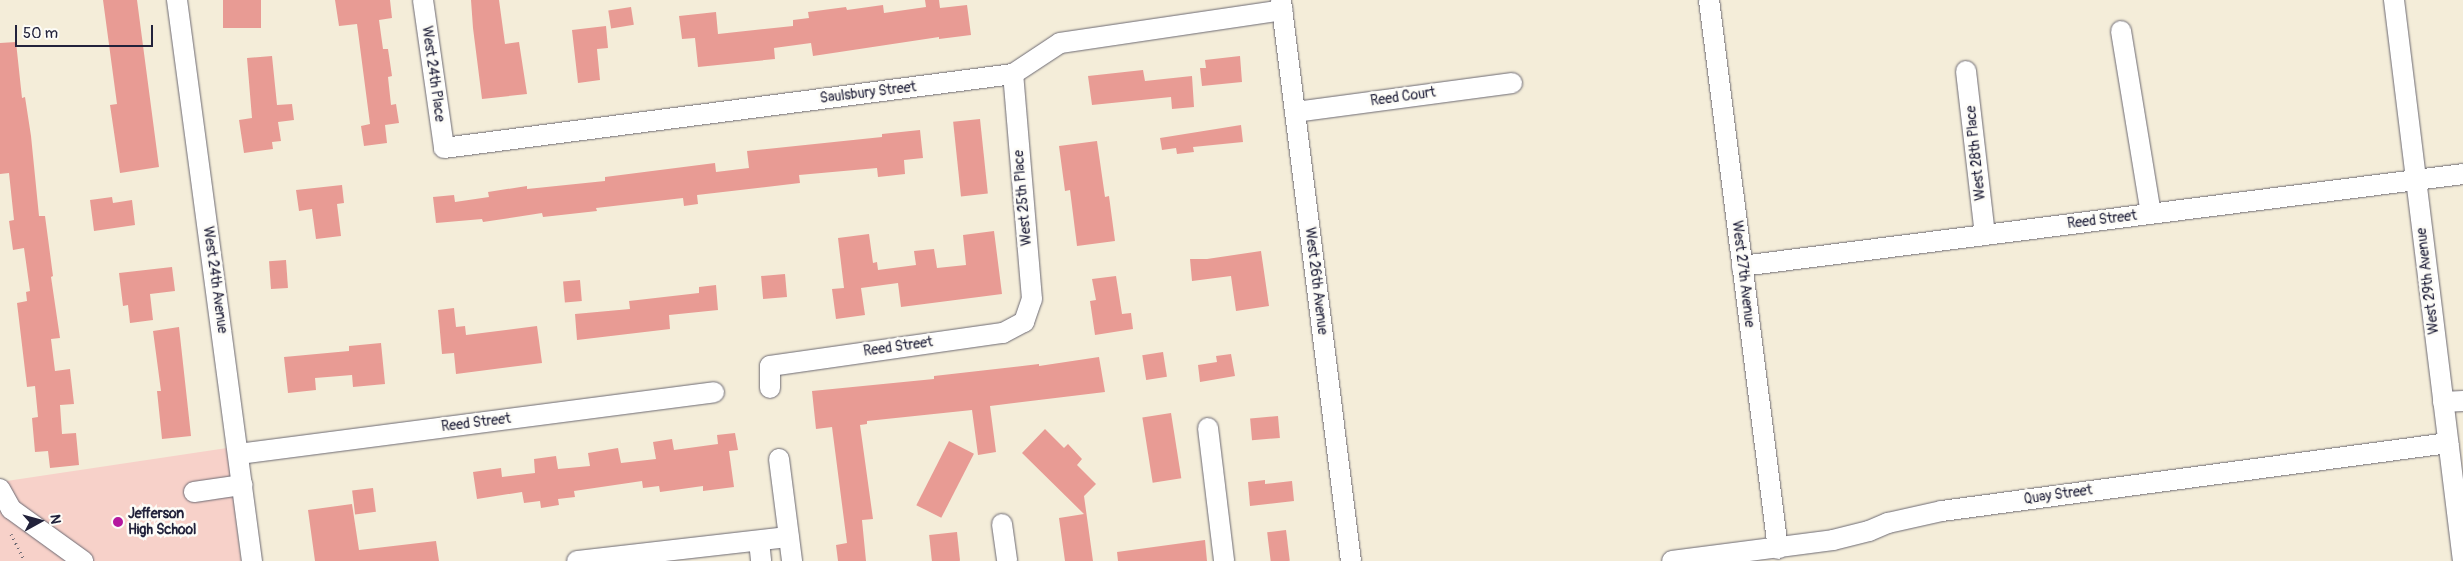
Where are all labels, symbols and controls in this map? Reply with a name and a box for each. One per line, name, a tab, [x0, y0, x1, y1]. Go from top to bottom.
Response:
scale bar	[18, 15, 155, 47]
text: 50 m	[23, 24, 58, 43]
street label: West 24th Place	[418, 25, 448, 123]
street label: Saulsbury Street	[819, 79, 917, 107]
street label: Reed Court	[1369, 84, 1437, 110]
street label: West 28th Place	[1963, 105, 1989, 201]
street label: West 25th Place	[1010, 149, 1036, 247]
street label: Reed Street	[2066, 207, 2138, 233]
street label: West 27th Avenue	[1728, 220, 1758, 328]
street label: West 24th Avenue	[199, 225, 231, 335]
street label: West 26th Avenue	[1301, 226, 1331, 336]
street label: West 29th Avenue	[2413, 227, 2443, 335]
street label: Reed Street	[862, 334, 934, 360]
street label: Reed Street	[440, 410, 512, 436]
street label: Quay Street	[2023, 482, 2093, 508]
north arrow	[15, 496, 65, 546]
place label: Jefferson High School	[128, 506, 196, 538]
text: N	[46, 513, 64, 525]
marker: Jefferson High School	[112, 516, 124, 528]

